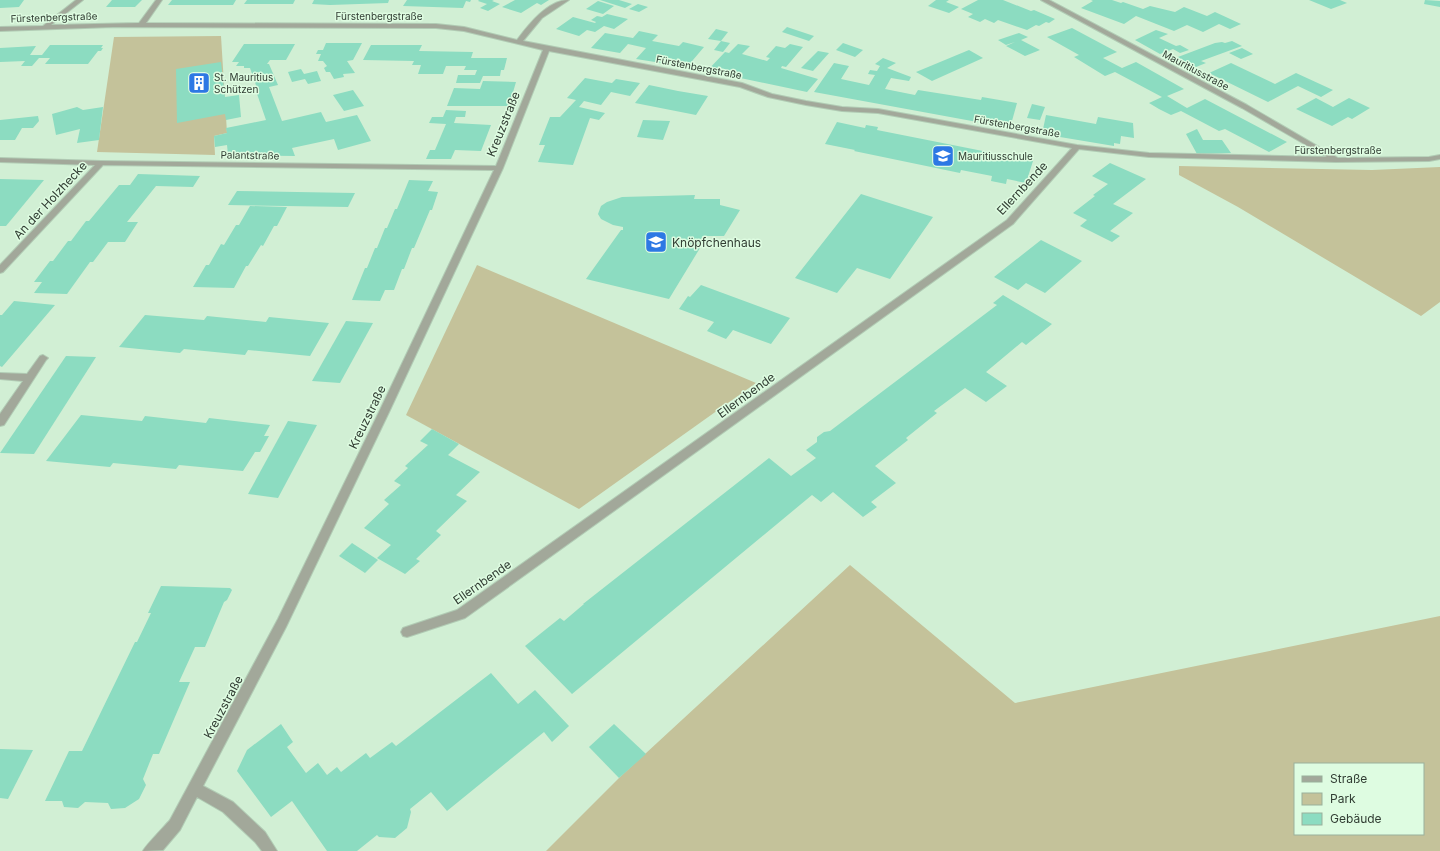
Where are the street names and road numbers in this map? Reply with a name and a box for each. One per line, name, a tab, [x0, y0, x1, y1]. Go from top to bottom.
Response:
street label: Fürstenbergstraße	[10, 9, 98, 25]
street label: Fürstenbergstraße	[335, 10, 423, 22]
street label: Mauritiusstraße	[1161, 47, 1232, 93]
street label: Fürstenbergstraße	[655, 53, 743, 81]
street label: Kreuzstraße	[483, 89, 523, 159]
street label: Fürstenbergstraße	[973, 113, 1061, 139]
street label: Fürstenbergstraße	[1294, 144, 1382, 156]
street label: Palantstraße	[220, 148, 280, 162]
street label: An der Holzhecke	[10, 158, 90, 242]
street label: Ellernbende	[993, 158, 1051, 218]
street label: Ellernbende	[714, 369, 778, 421]
street label: Kreuzstraße	[345, 383, 389, 451]
street label: Ellernbende	[450, 556, 514, 608]
street label: Kreuzstraße	[200, 673, 246, 741]

